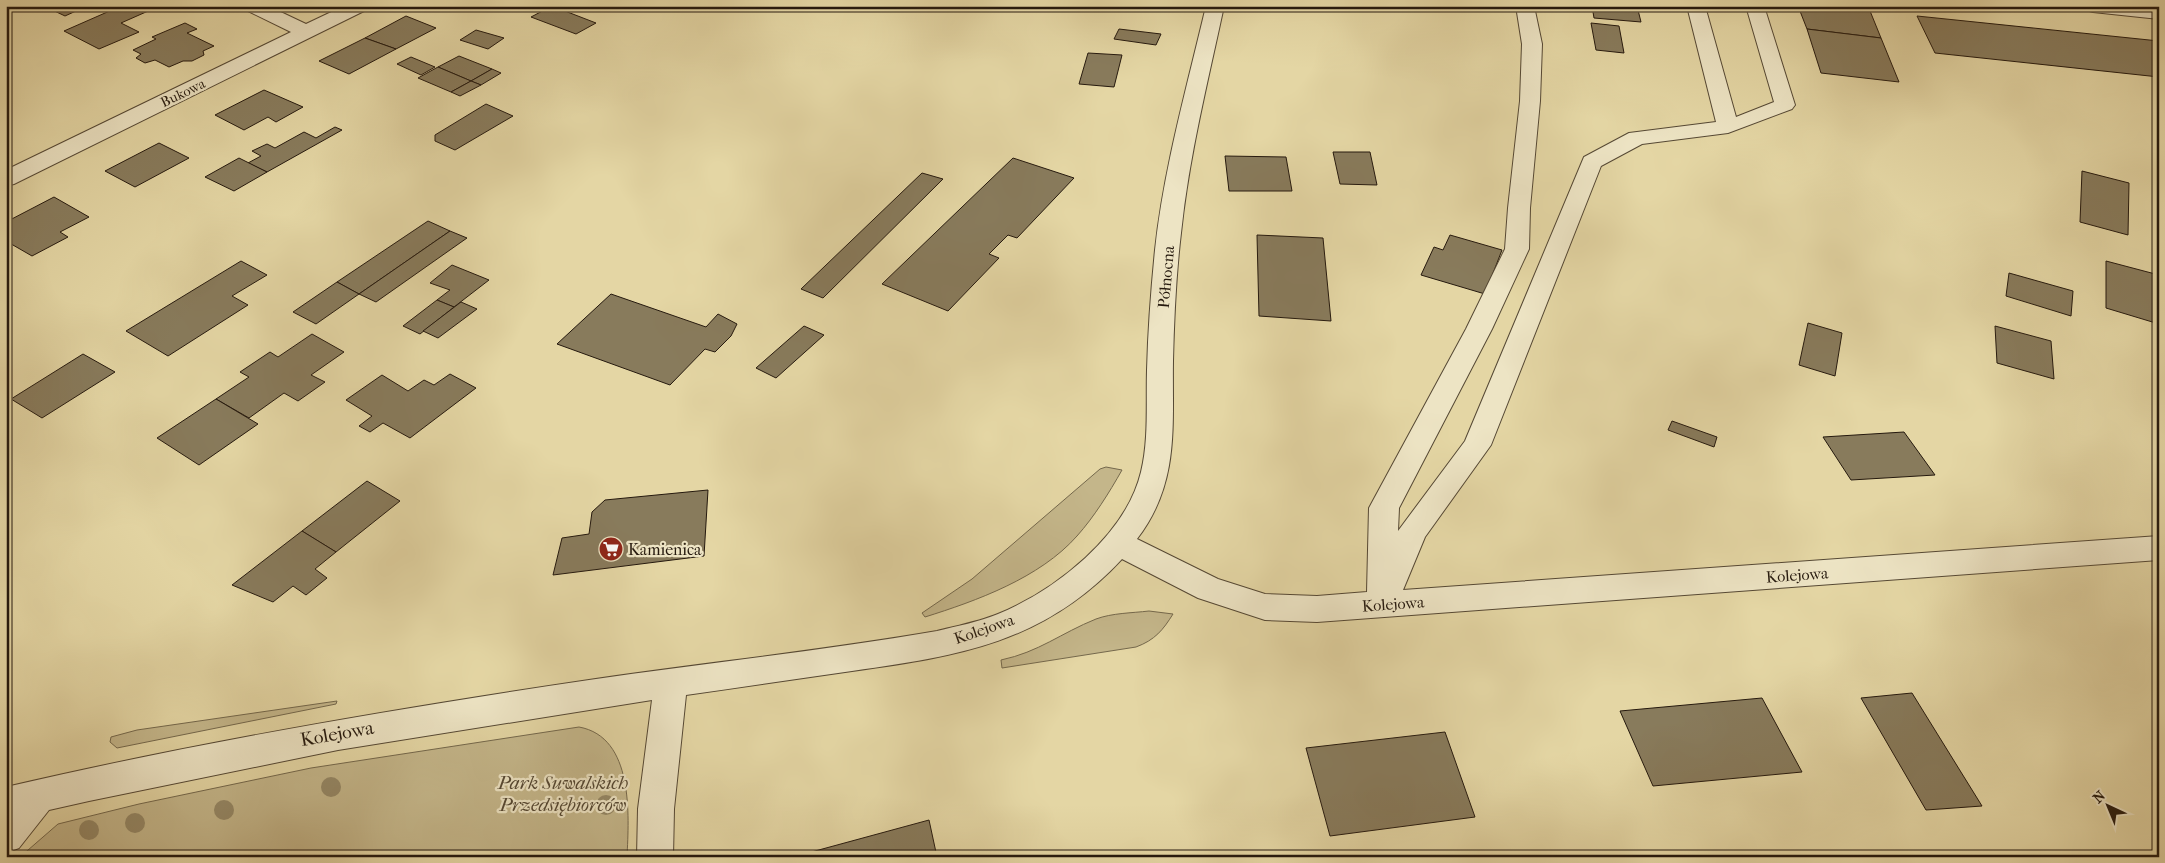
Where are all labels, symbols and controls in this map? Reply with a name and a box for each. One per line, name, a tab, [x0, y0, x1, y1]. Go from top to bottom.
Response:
street label: Bukowa	[158, 75, 209, 111]
street label: Północna	[1154, 244, 1178, 309]
supermarket icon: Kamienica	[598, 536, 624, 562]
place label: Kamienica	[628, 540, 702, 559]
street label: Kolejowa	[1765, 563, 1829, 587]
street label: Kolejowa	[1361, 592, 1425, 616]
street label: Kolejowa	[951, 610, 1017, 648]
street label: Kolejowa	[299, 717, 376, 751]
park label: Park Suwalskich Przedsiębiorców	[497, 772, 629, 816]
north arrow	[2082, 780, 2132, 830]
text: N	[2090, 787, 2109, 807]

